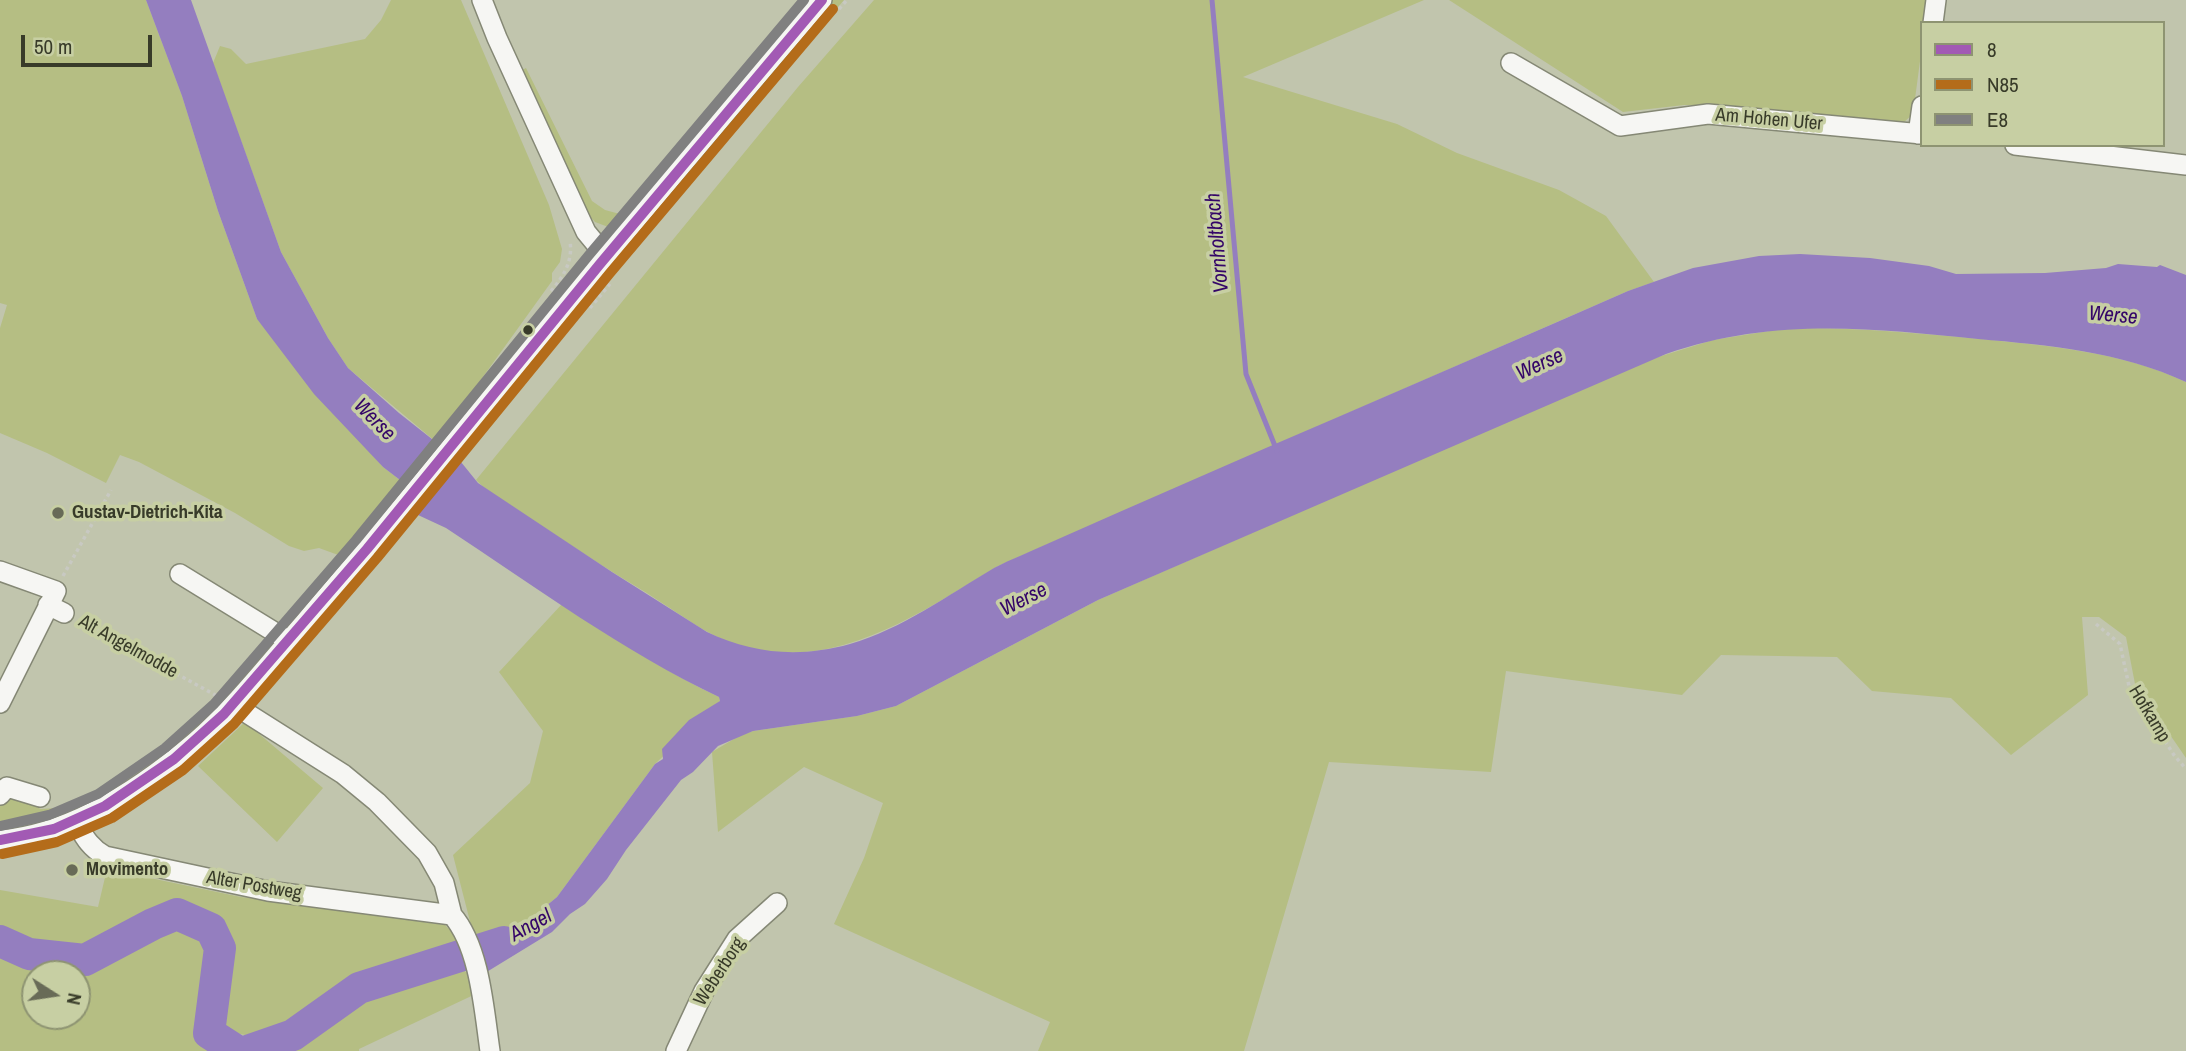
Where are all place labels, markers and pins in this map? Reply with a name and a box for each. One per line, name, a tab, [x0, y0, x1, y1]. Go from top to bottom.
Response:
unlabelled marker	[521, 323, 535, 337]
place label: Gustav-Dietrich-Kita	[72, 502, 223, 524]
marker: Gustav-Dietrich-Kita	[50, 505, 66, 521]
place label: Movimento	[86, 859, 168, 881]
marker: Movimento	[64, 862, 80, 878]

